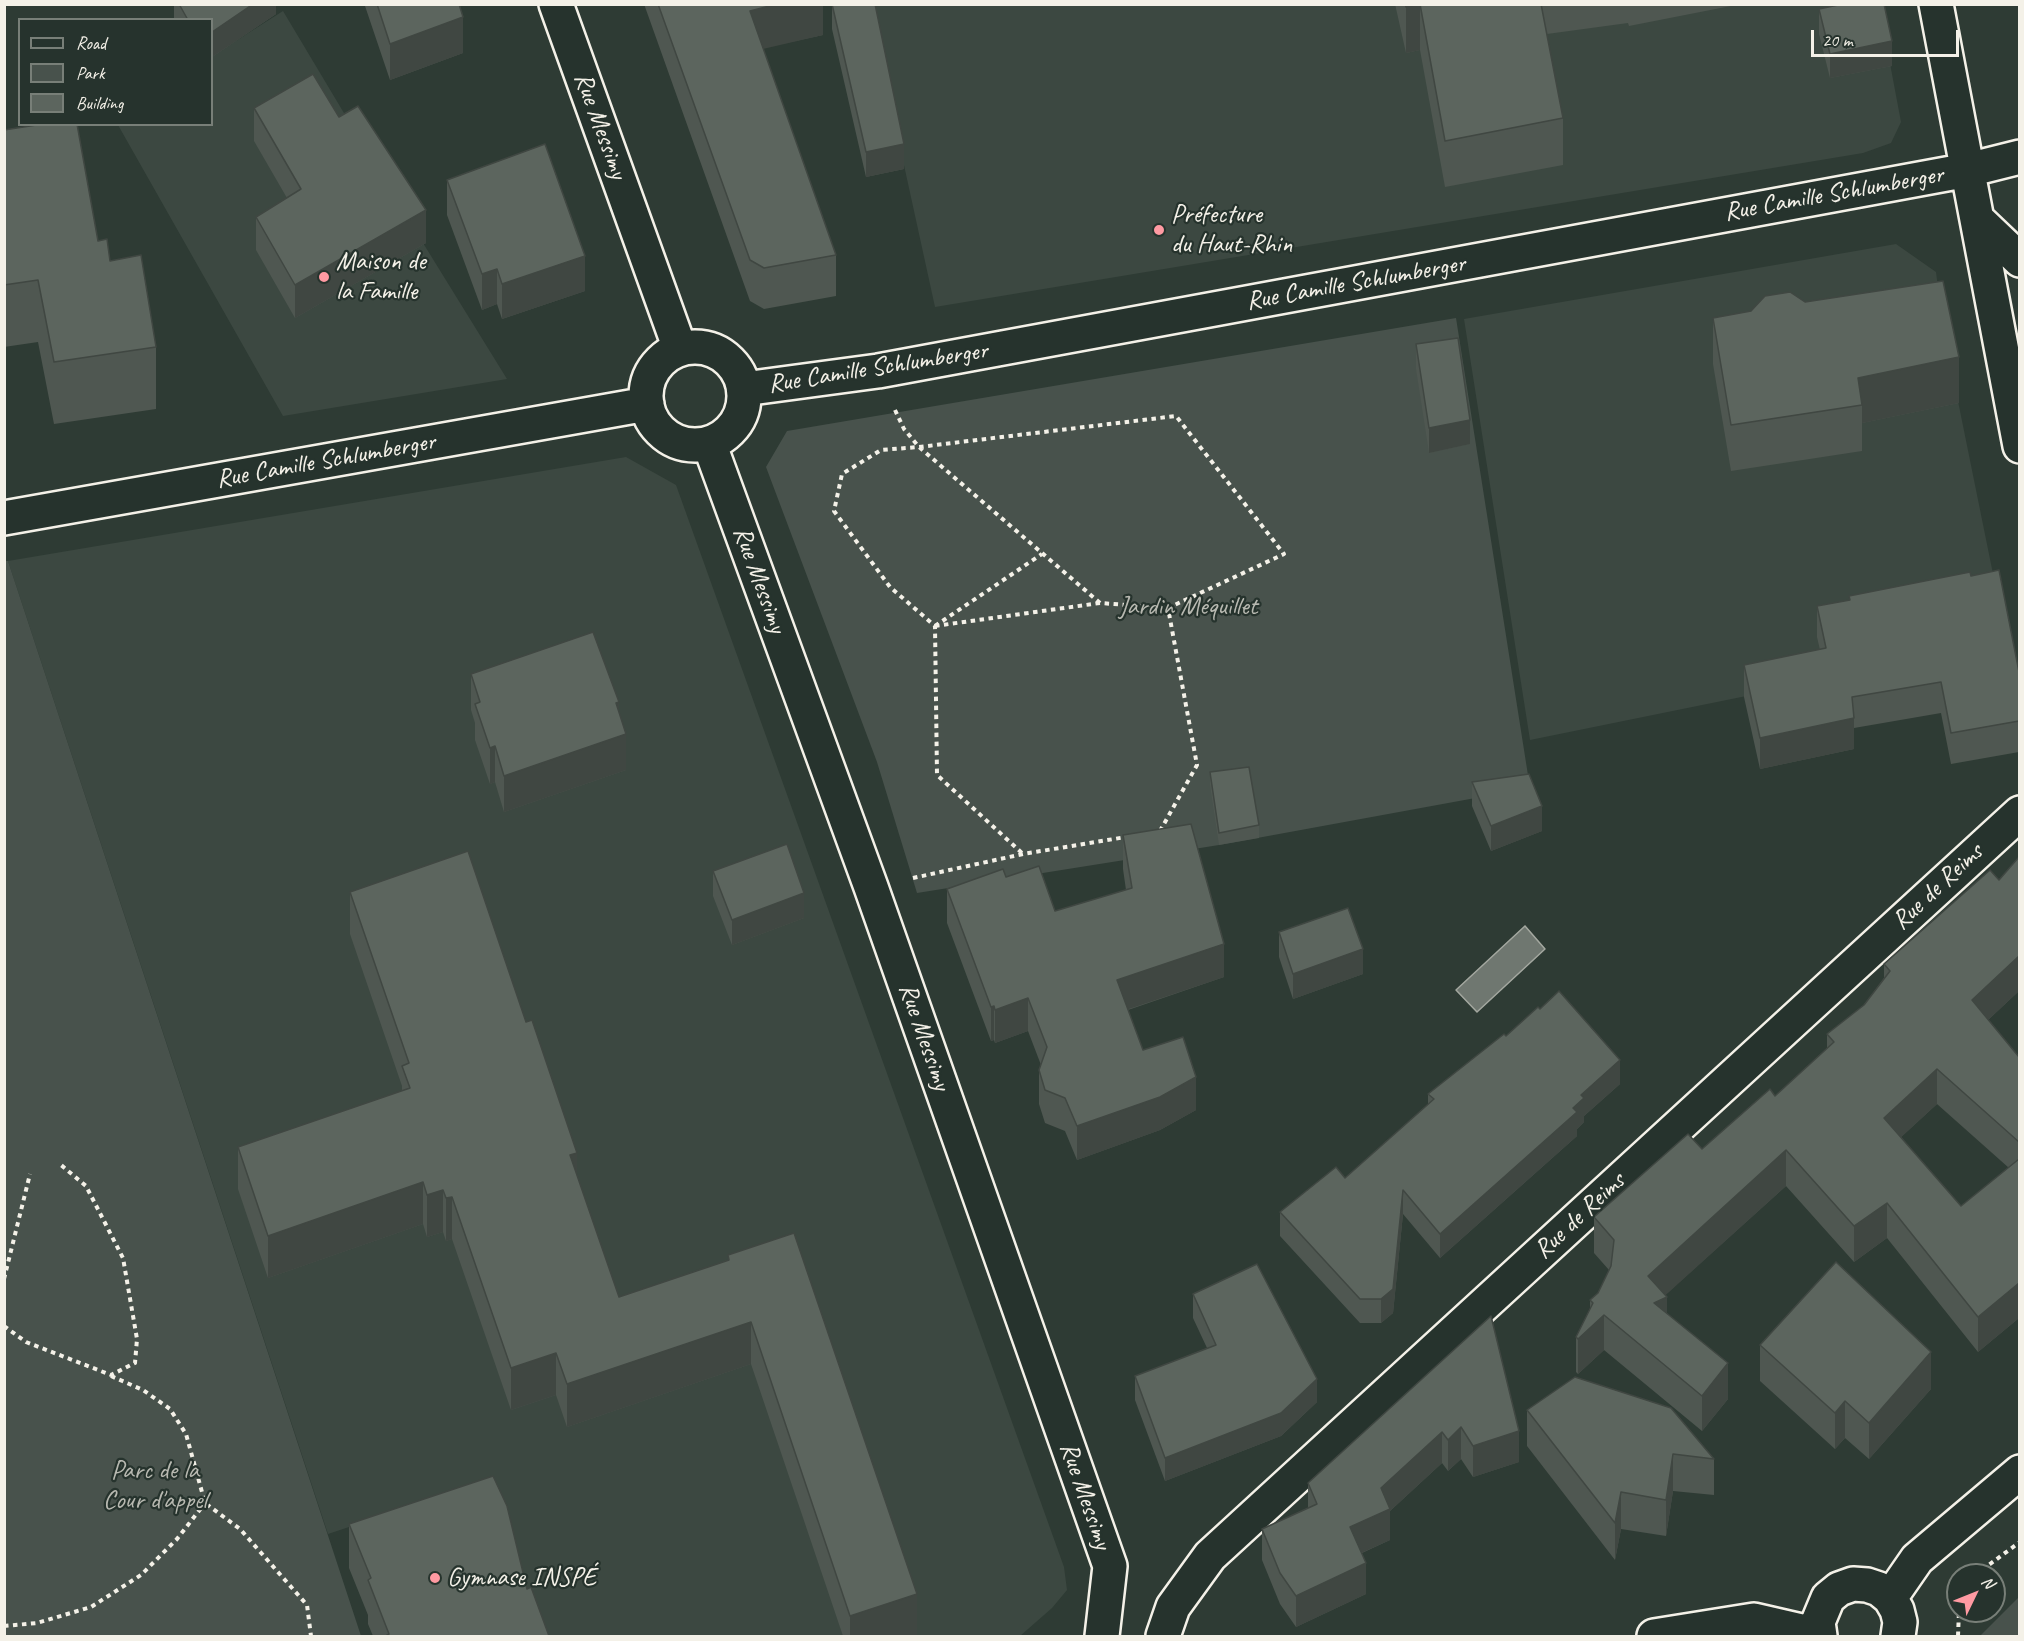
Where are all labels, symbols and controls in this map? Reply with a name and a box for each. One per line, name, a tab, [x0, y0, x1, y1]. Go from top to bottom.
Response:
legend	[18, 18, 213, 126]
scale bar	[1814, 18, 1962, 56]
text: 20 m	[1822, 29, 1853, 51]
text: Road	[76, 32, 106, 54]
text: Park	[76, 62, 105, 84]
street label: Rue Messimy	[566, 69, 634, 183]
text: Building	[76, 92, 123, 114]
street label: Rue Camille Schlumberger	[1722, 159, 1946, 229]
place label: Préfecture du Haut-Rhin	[1171, 199, 1292, 260]
marker: Préfecture du Haut-Rhin	[1152, 223, 1166, 237]
place label: Maison de la Famille	[336, 246, 426, 308]
street label: Rue Camille Schlumberger	[1244, 248, 1468, 318]
marker: Maison de la Famille	[317, 270, 331, 284]
street label: Rue Camille Schlumberger	[766, 335, 990, 401]
street label: Rue Camille Schlumberger	[214, 426, 438, 496]
street label: Rue Messimy	[725, 523, 793, 637]
park label: Jardin Méquillet	[1119, 591, 1257, 623]
street label: Rue de Reims	[1886, 837, 1990, 937]
street label: Rue Messimy	[891, 980, 957, 1094]
street label: Rue de Reims	[1528, 1166, 1632, 1266]
street label: Rue Messimy	[1052, 1439, 1118, 1553]
park label: Parc de la Cour d'appel	[103, 1455, 207, 1516]
place label: Gymnase INSPÉ	[447, 1562, 596, 1594]
north arrow	[1946, 1563, 2006, 1623]
marker: Gymnase INSPÉ	[428, 1571, 442, 1585]
text: N	[1977, 1572, 1998, 1593]

